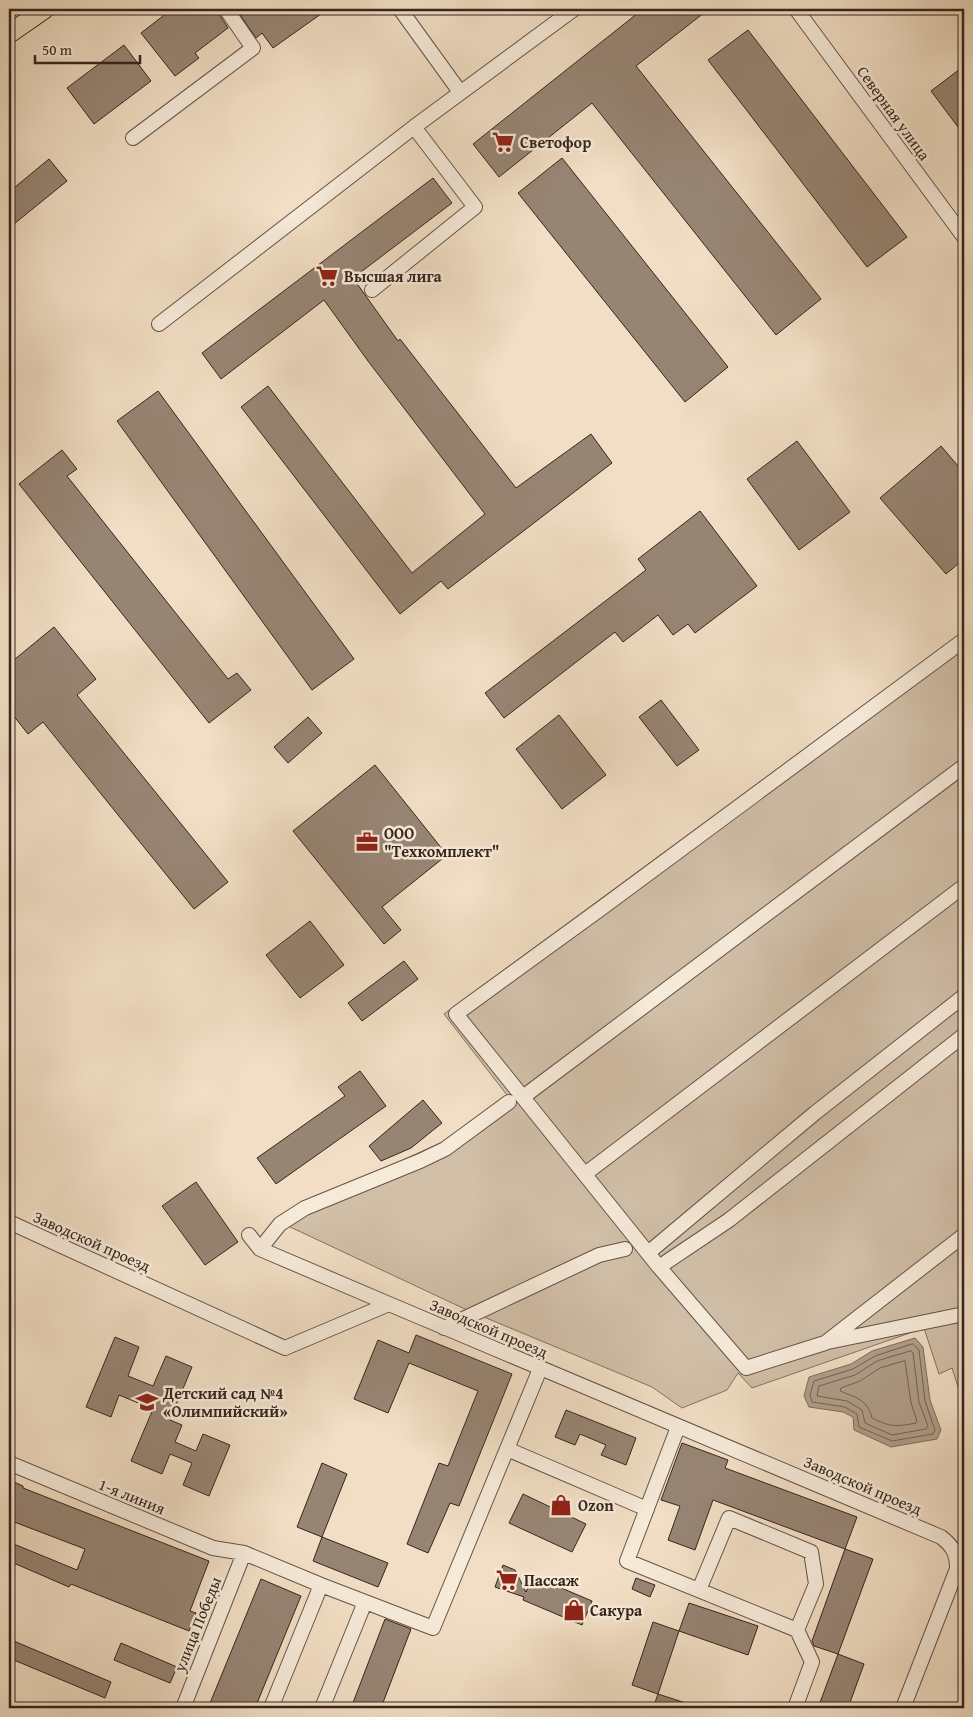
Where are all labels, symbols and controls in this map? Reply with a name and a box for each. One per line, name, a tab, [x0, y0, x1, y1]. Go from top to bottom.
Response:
scale bar	[35, 32, 140, 64]
text: 50 m	[42, 39, 73, 60]
street label: Северная улица	[851, 61, 937, 166]
supermarket icon: Светофор	[490, 129, 516, 155]
place label: Светофор	[520, 130, 591, 154]
supermarket icon: Высшая лига	[314, 263, 340, 289]
place label: Высшая лига	[344, 264, 443, 288]
place label: ООО "Техкомплект"	[384, 821, 499, 863]
office icon: ООО "Техкомплект"	[354, 829, 380, 855]
street label: Заводской проезд	[29, 1204, 155, 1278]
street label: Заводской проезд	[426, 1292, 552, 1364]
place label: Детский сад №4 «Олимпийский»	[162, 1381, 288, 1423]
school or university icon: Детский сад №4 «Олимпийский»	[134, 1389, 160, 1415]
street label: Заводской проезд	[800, 1449, 926, 1521]
street label: 1-я линия	[95, 1472, 169, 1520]
shop icon: Ozon	[548, 1492, 574, 1518]
place label: Ozon	[578, 1493, 614, 1517]
supermarket icon: Пассаж	[494, 1567, 520, 1593]
place label: Пассаж	[524, 1568, 579, 1592]
street label: улица Победы	[167, 1573, 227, 1676]
shop icon: Сакура	[561, 1597, 587, 1623]
place label: Сакура	[590, 1598, 643, 1622]

